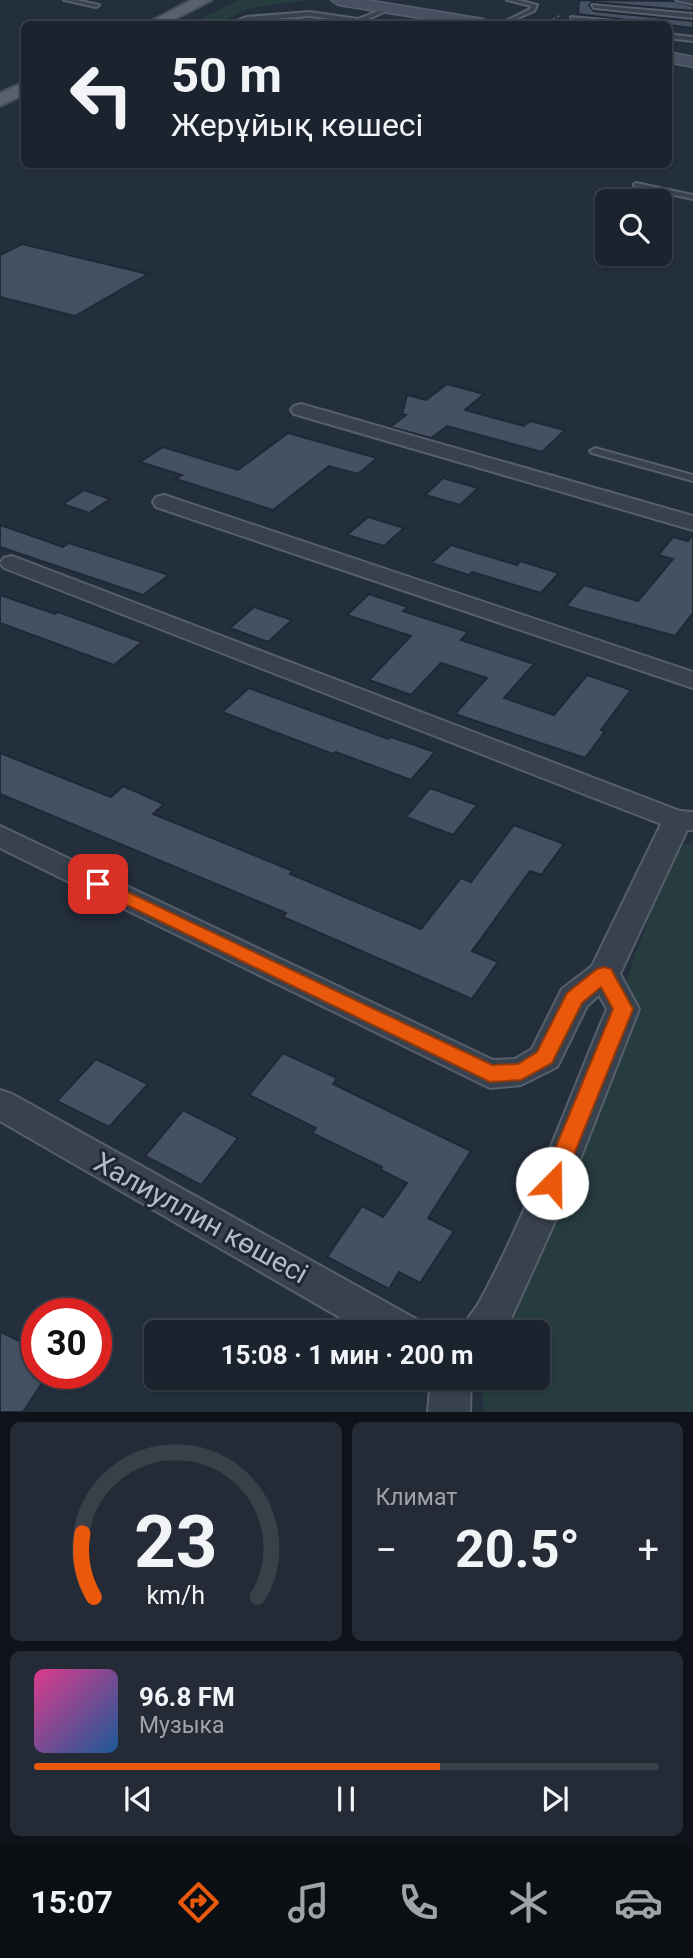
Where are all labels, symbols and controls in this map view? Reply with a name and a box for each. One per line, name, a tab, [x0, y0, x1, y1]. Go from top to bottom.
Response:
text: 50 m	[171, 47, 282, 104]
icon: left	[56, 49, 147, 140]
text: Жерұйық көшесі	[171, 106, 423, 144]
map controls	[595, 189, 672, 266]
button: search	[595, 189, 672, 266]
pin	[68, 854, 128, 914]
icon: arrive	[79, 865, 117, 903]
street label: Халиуллин көшесі	[88, 1146, 314, 1290]
position arrow	[515, 1146, 589, 1220]
speed limit sign: 30	[21, 1298, 112, 1389]
text: 15:08 · 1 мин · 200 m	[221, 1340, 473, 1370]
text: Климат	[376, 1484, 457, 1511]
text: 23	[134, 1500, 218, 1586]
text: 20.5°	[455, 1519, 580, 1580]
text: −	[376, 1528, 397, 1572]
text: +	[637, 1528, 659, 1572]
text: km/h	[146, 1581, 205, 1610]
text: 96.8 FM	[139, 1682, 235, 1712]
text: Музыка	[139, 1712, 224, 1739]
icon: previous	[119, 1780, 157, 1818]
icon: pause	[327, 1780, 365, 1818]
icon: next	[536, 1780, 574, 1818]
icon: directions	[174, 1878, 223, 1927]
icon: music	[284, 1878, 333, 1927]
icon: phone	[394, 1878, 443, 1927]
icon: climate	[504, 1878, 553, 1927]
icon: car	[614, 1878, 663, 1927]
text: 15:07	[30, 1883, 113, 1921]

